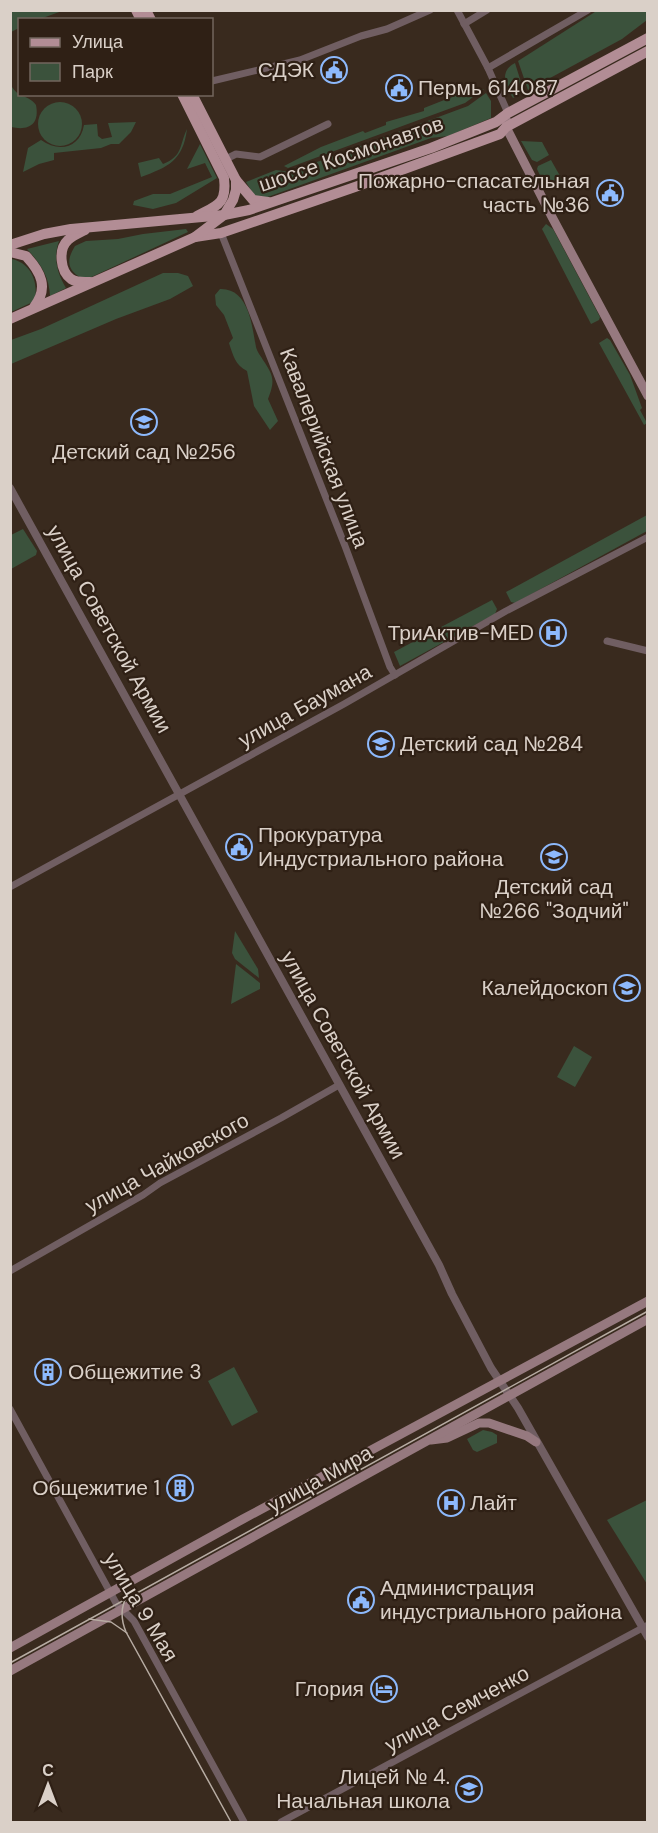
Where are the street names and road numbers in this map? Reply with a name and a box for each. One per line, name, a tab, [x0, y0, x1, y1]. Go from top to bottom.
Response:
street label: шоссе Космонавтов	[255, 109, 447, 199]
street label: Кавалерийская улица	[273, 344, 375, 552]
street label: улица Советской Армии	[40, 520, 178, 738]
street label: улица Баумана	[233, 658, 377, 754]
street label: улица Советской Армии	[274, 946, 412, 1164]
street label: улица Чайковского	[80, 1106, 254, 1220]
street label: улица Мира	[263, 1439, 378, 1519]
street label: улица 9 Мая	[97, 1547, 185, 1667]
street label: улица Семченко	[380, 1659, 534, 1759]

